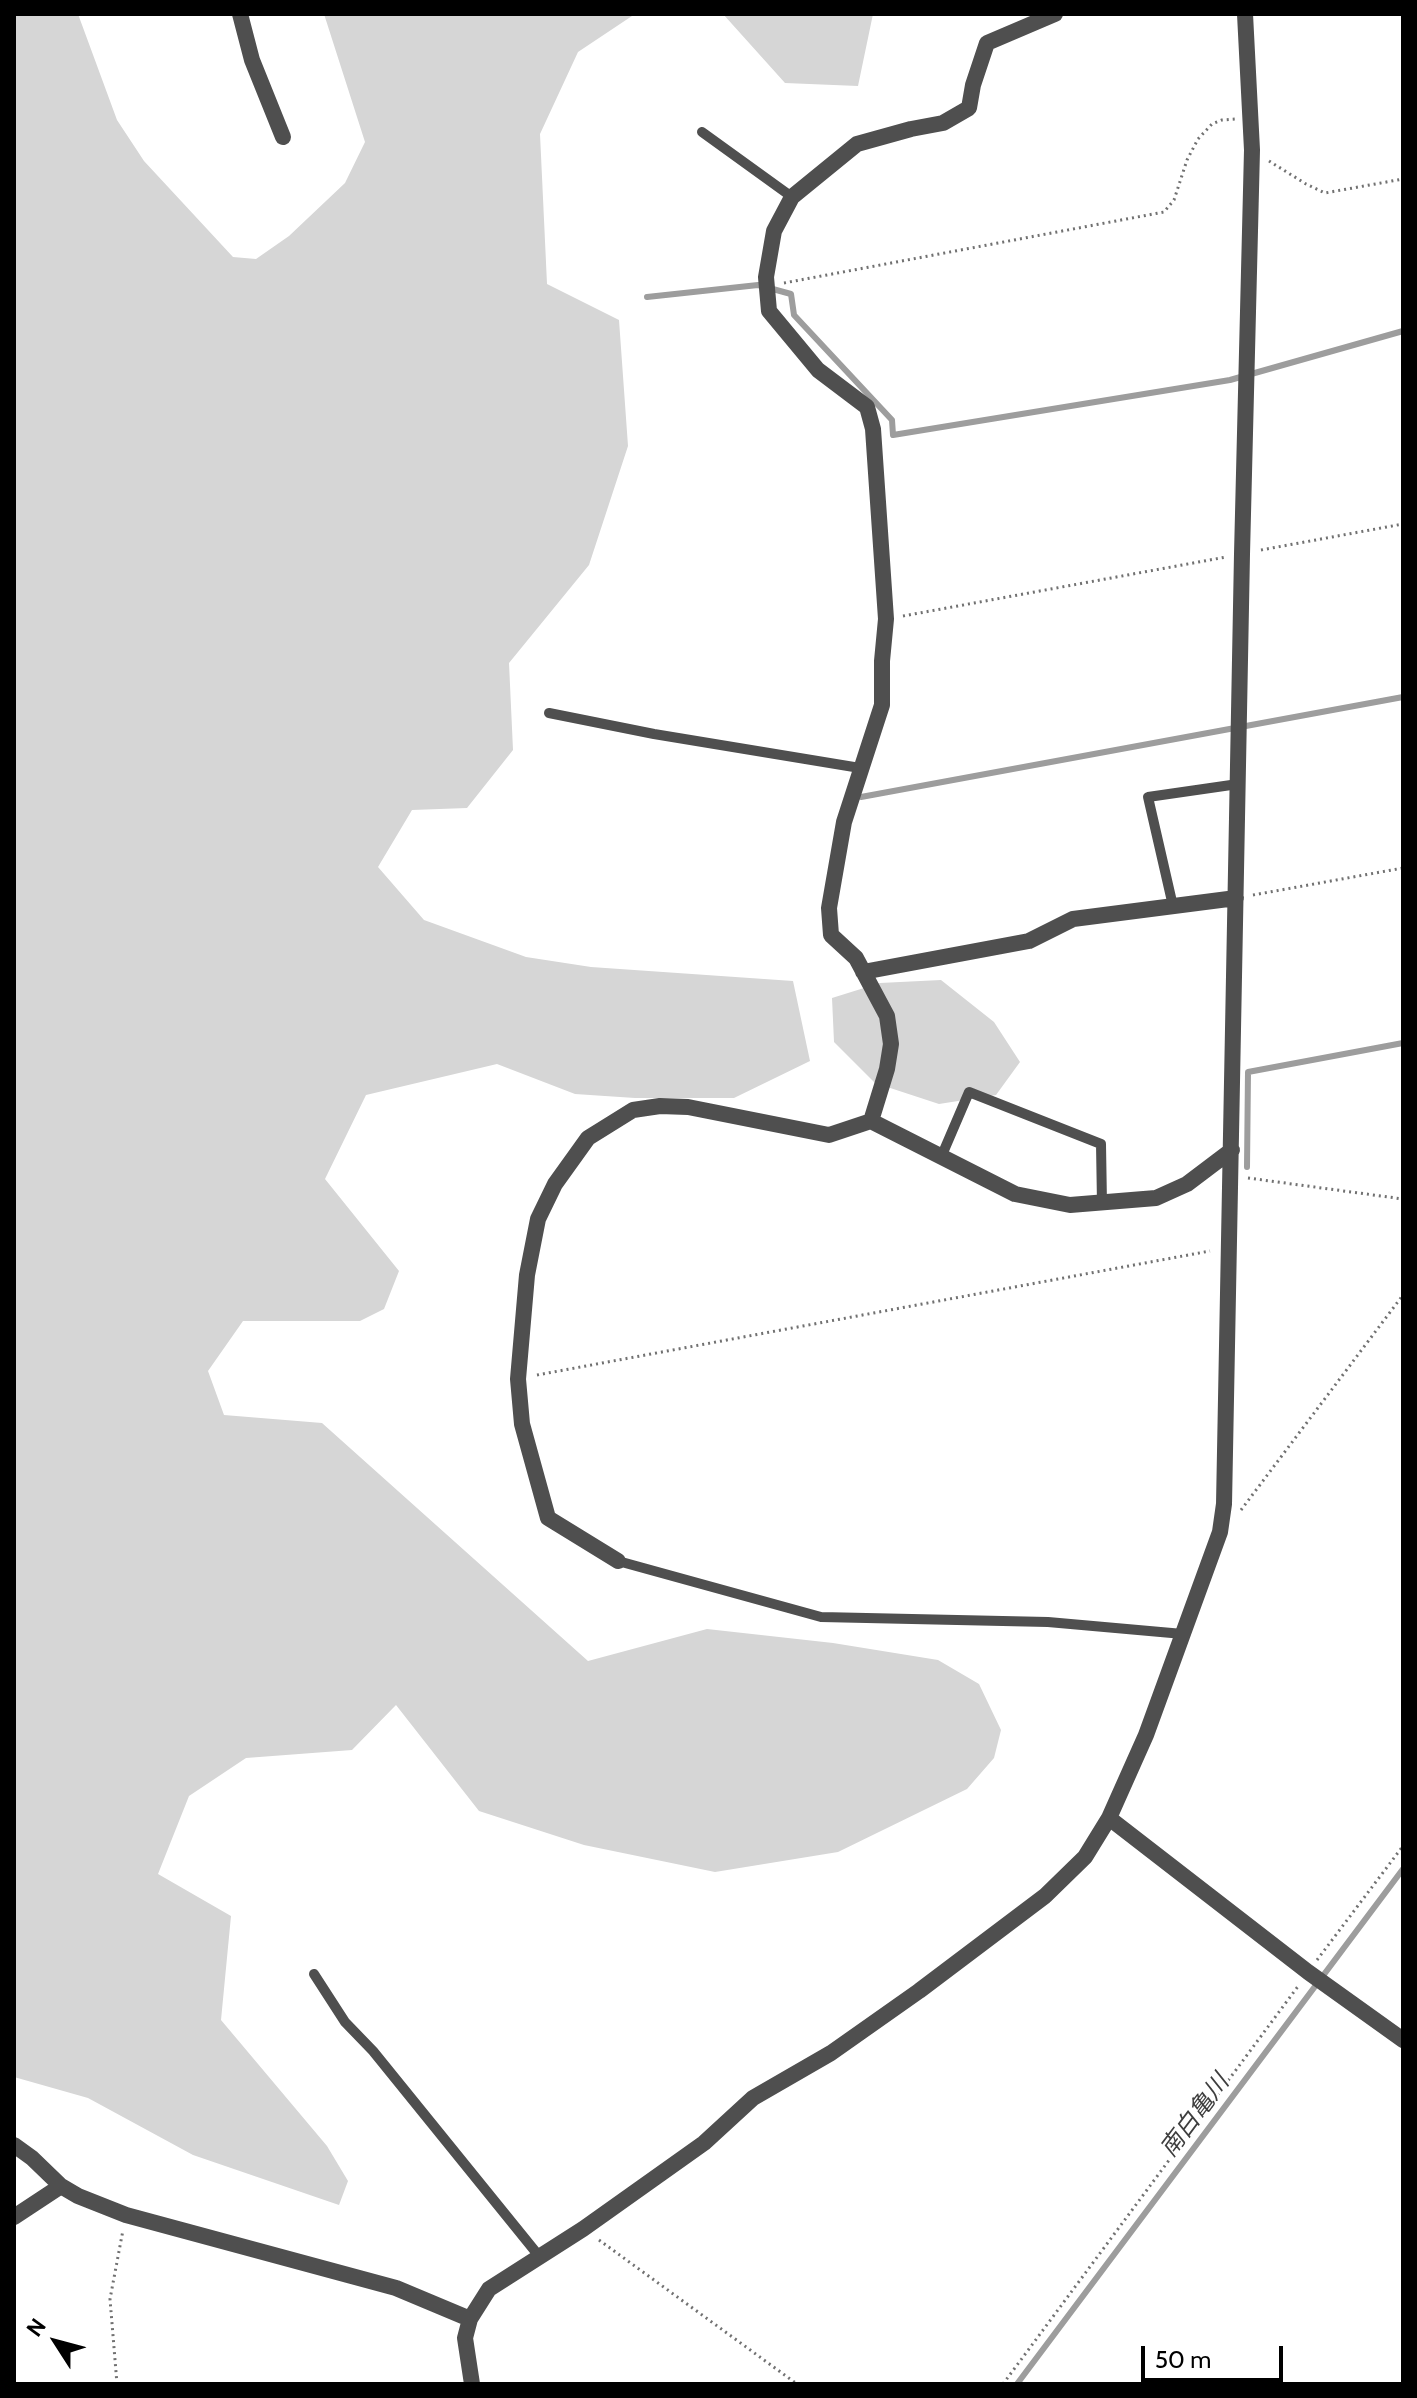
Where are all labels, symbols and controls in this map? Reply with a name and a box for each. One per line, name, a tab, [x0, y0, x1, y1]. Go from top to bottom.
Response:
water label: 南白亀川	[1155, 2069, 1235, 2163]
north arrow	[16, 2302, 96, 2382]
text: N	[21, 2313, 52, 2342]
scale bar	[1145, 2330, 1287, 2380]
text: 50 m	[1155, 2345, 1211, 2374]

